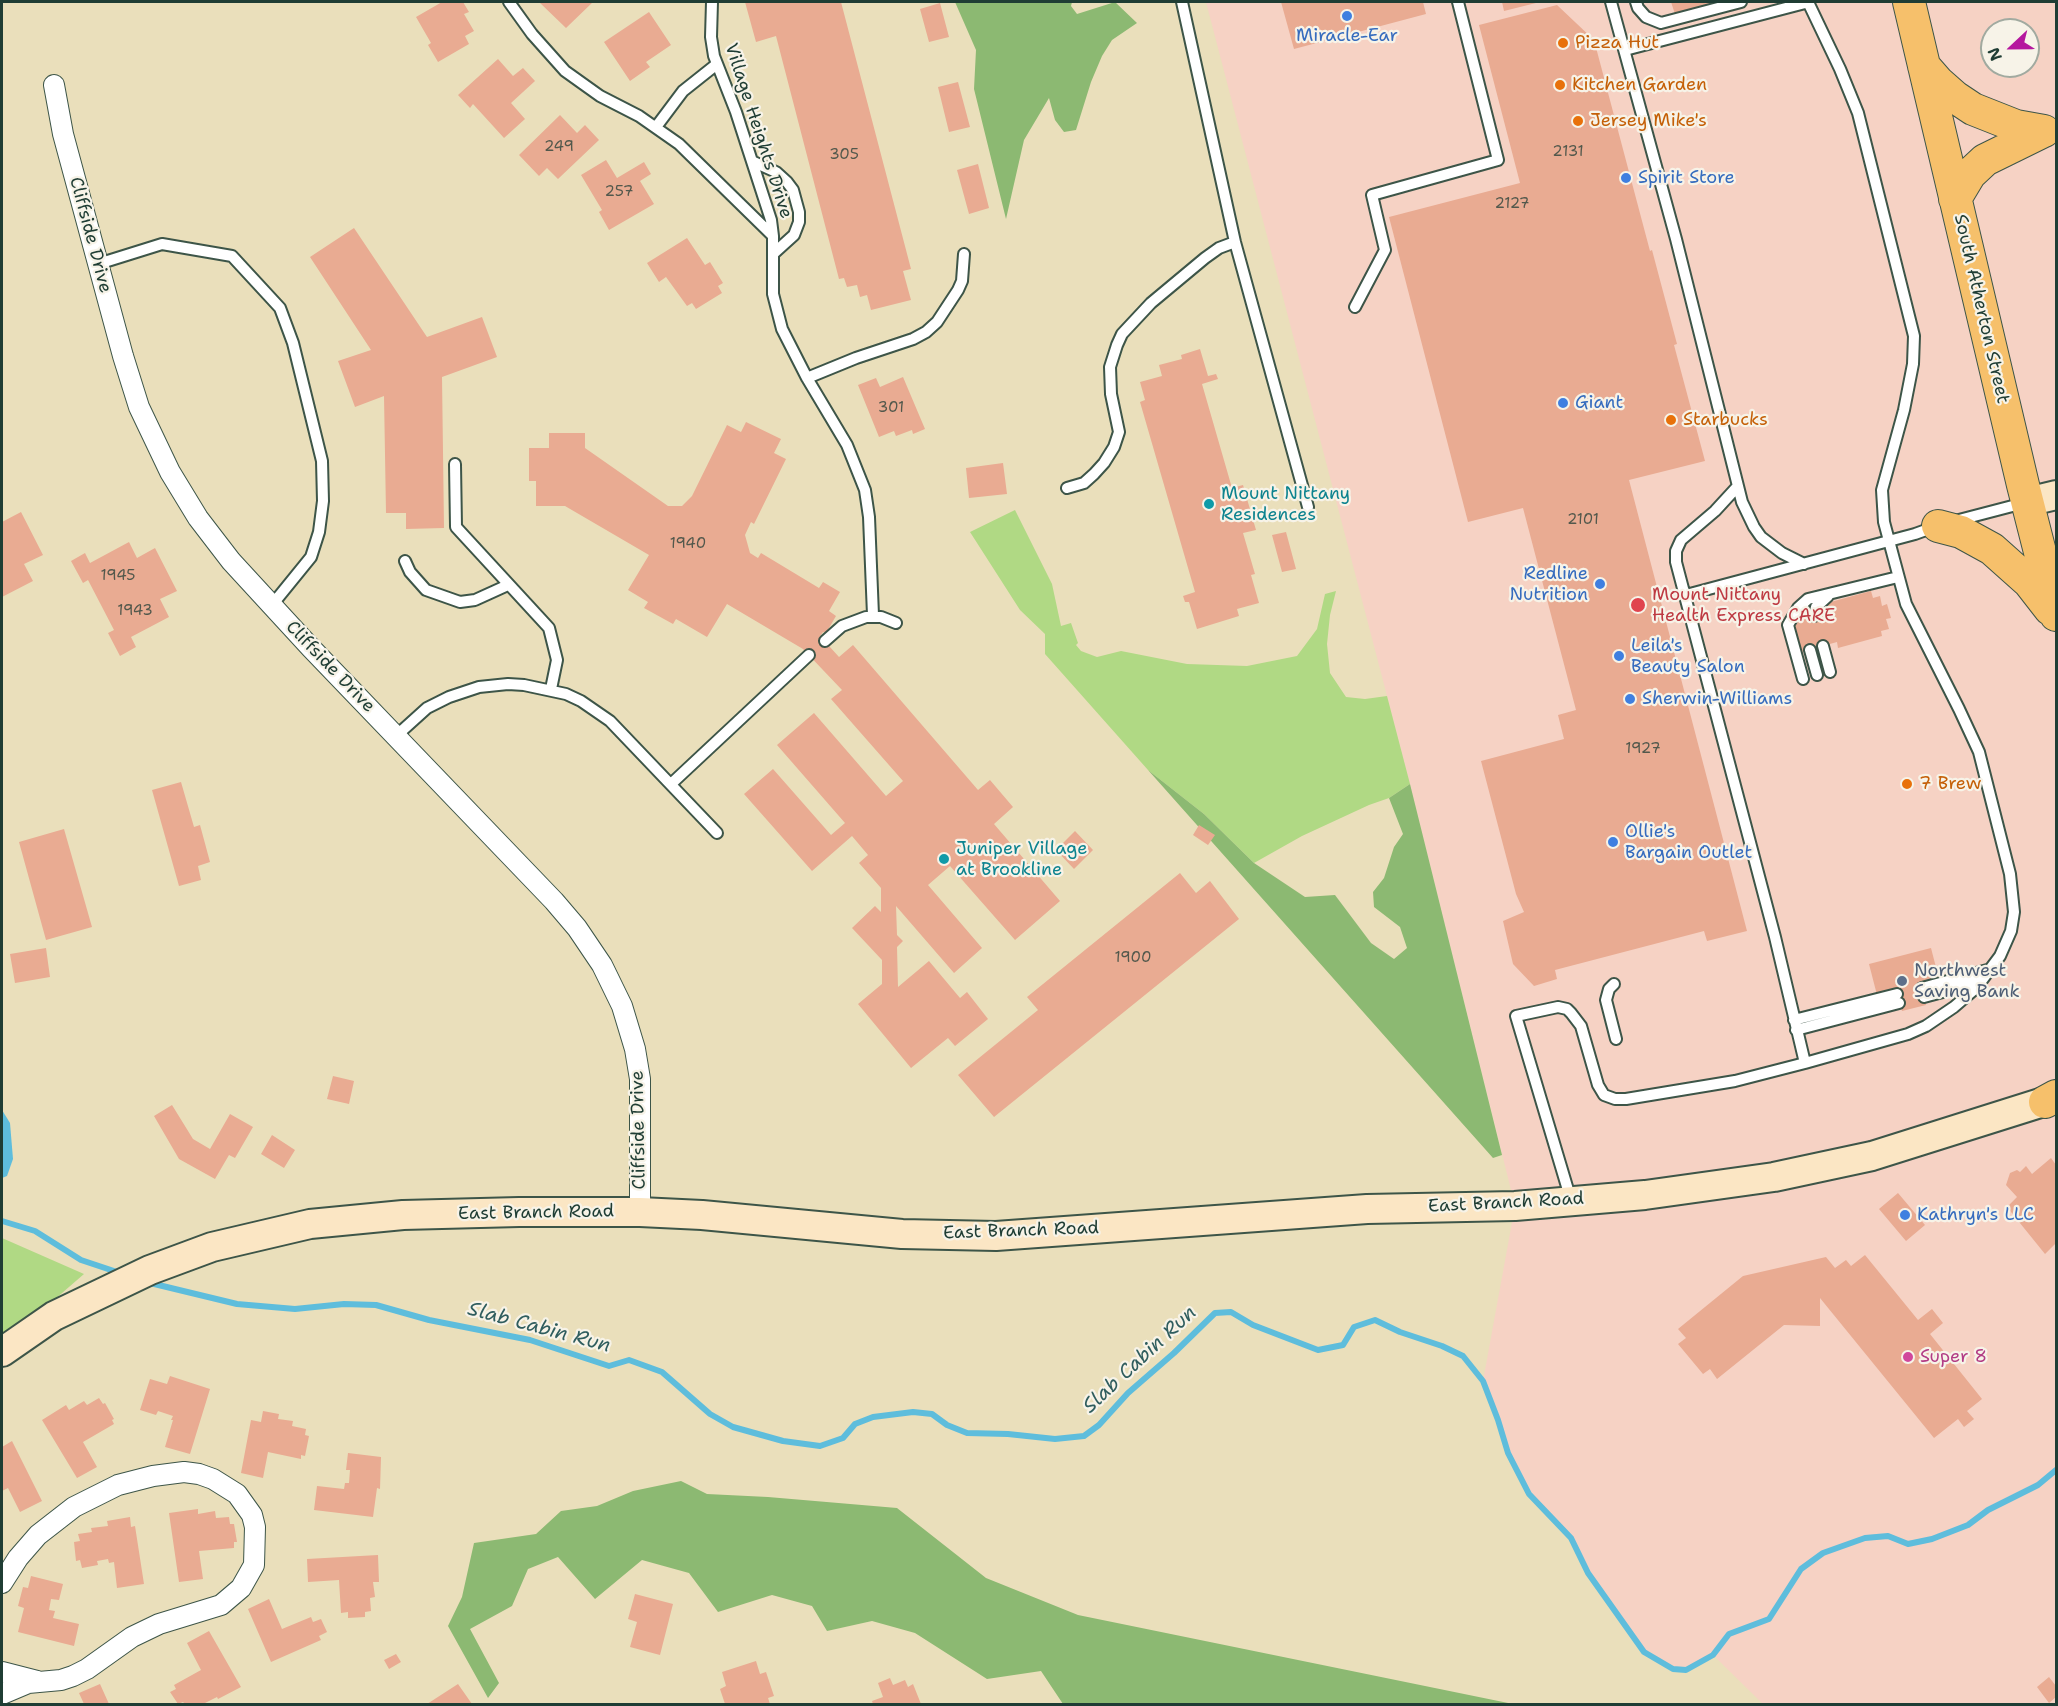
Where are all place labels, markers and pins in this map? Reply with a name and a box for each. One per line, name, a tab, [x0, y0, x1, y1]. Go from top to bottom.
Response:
marker: Miracle-Ear	[1340, 9, 1354, 23]
place label: Miracle-Ear	[1296, 25, 1398, 47]
place label: Pizza Hut	[1575, 32, 1659, 54]
marker: Pizza Hut	[1556, 36, 1570, 50]
place label: Kitchen Garden	[1572, 74, 1707, 96]
marker: Kitchen Garden	[1553, 78, 1567, 92]
place label: Jersey Mike's	[1590, 110, 1707, 132]
marker: Jersey Mike's	[1571, 114, 1585, 128]
place label: Spirit Store	[1638, 167, 1735, 189]
marker: Spirit Store	[1619, 171, 1633, 185]
place label: Giant	[1575, 392, 1623, 414]
marker: Giant	[1556, 396, 1570, 410]
place label: Starbucks	[1683, 409, 1768, 431]
marker: Starbucks	[1664, 413, 1678, 427]
place label: Mount Nittany Residences	[1221, 483, 1350, 526]
marker: Mount Nittany Residences	[1202, 497, 1216, 511]
place label: Redline Nutrition	[1509, 563, 1588, 606]
marker: Redline Nutrition	[1593, 577, 1607, 591]
place label: Mount Nittany Health Express CARE	[1652, 584, 1835, 626]
marker: Mount Nittany Health Express CARE	[1629, 596, 1647, 614]
place label: Leila's Beauty Salon	[1631, 635, 1745, 678]
marker: Leila's Beauty Salon	[1612, 649, 1626, 663]
place label: Sherwin-Williams	[1642, 688, 1792, 710]
marker: Sherwin-Williams	[1623, 692, 1637, 706]
place label: 7 Brew	[1919, 773, 1981, 795]
marker: 7 Brew	[1900, 777, 1914, 791]
place label: Ollie's Bargain Outlet	[1625, 821, 1752, 864]
marker: Ollie's Bargain Outlet	[1606, 835, 1620, 849]
place label: Juniper Village at Brookline	[956, 838, 1087, 880]
marker: Juniper Village at Brookline	[937, 852, 951, 866]
place label: Northwest Saving Bank	[1914, 960, 2020, 1002]
marker: Northwest Saving Bank	[1895, 974, 1909, 988]
place label: Kathryn's LLC	[1917, 1204, 2034, 1226]
marker: Kathryn's LLC	[1898, 1208, 1912, 1222]
place label: Super 8	[1920, 1346, 1987, 1368]
marker: Super 8	[1901, 1350, 1915, 1364]

